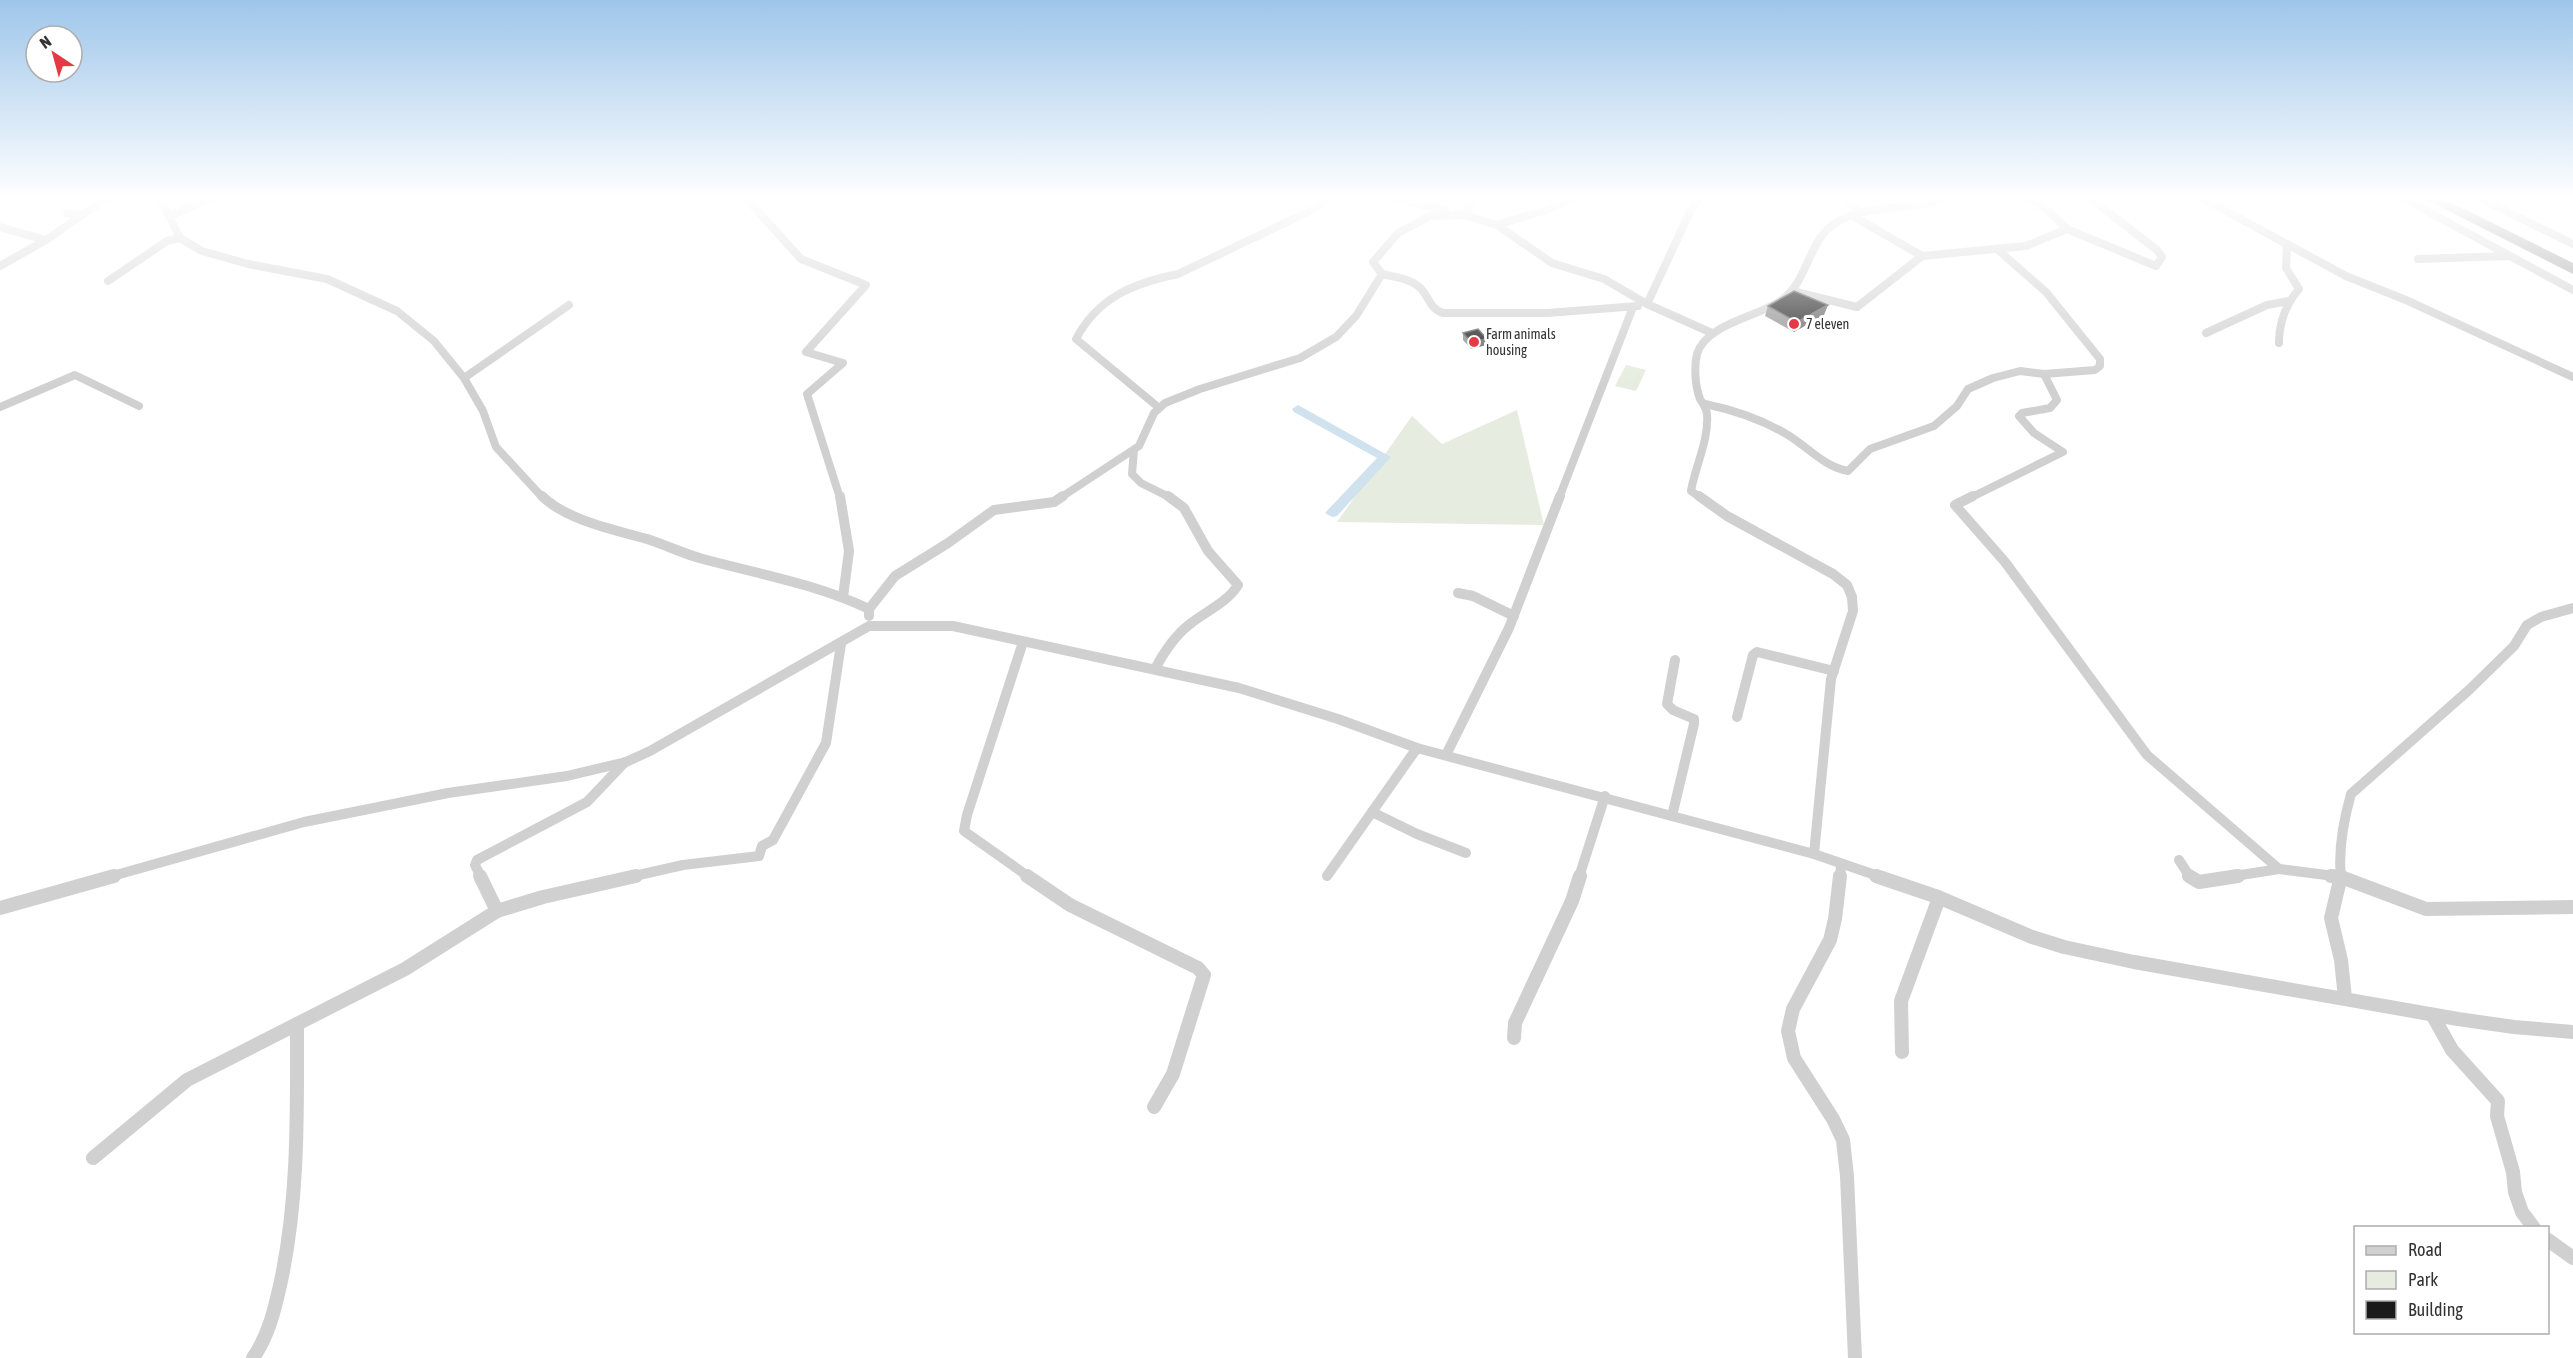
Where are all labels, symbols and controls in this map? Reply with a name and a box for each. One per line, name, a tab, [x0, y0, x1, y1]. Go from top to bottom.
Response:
north arrow	[24, 24, 84, 84]
text: N	[36, 32, 54, 52]
place label: 7 eleven	[1806, 316, 1849, 332]
marker: 7 eleven	[1787, 317, 1801, 331]
place label: Farm animals housing	[1486, 326, 1556, 358]
marker: Farm animals housing	[1467, 335, 1481, 349]
legend	[2354, 1226, 2549, 1334]
text: Road	[2408, 1239, 2442, 1260]
text: Park	[2408, 1269, 2438, 1290]
text: Building	[2408, 1299, 2463, 1320]

